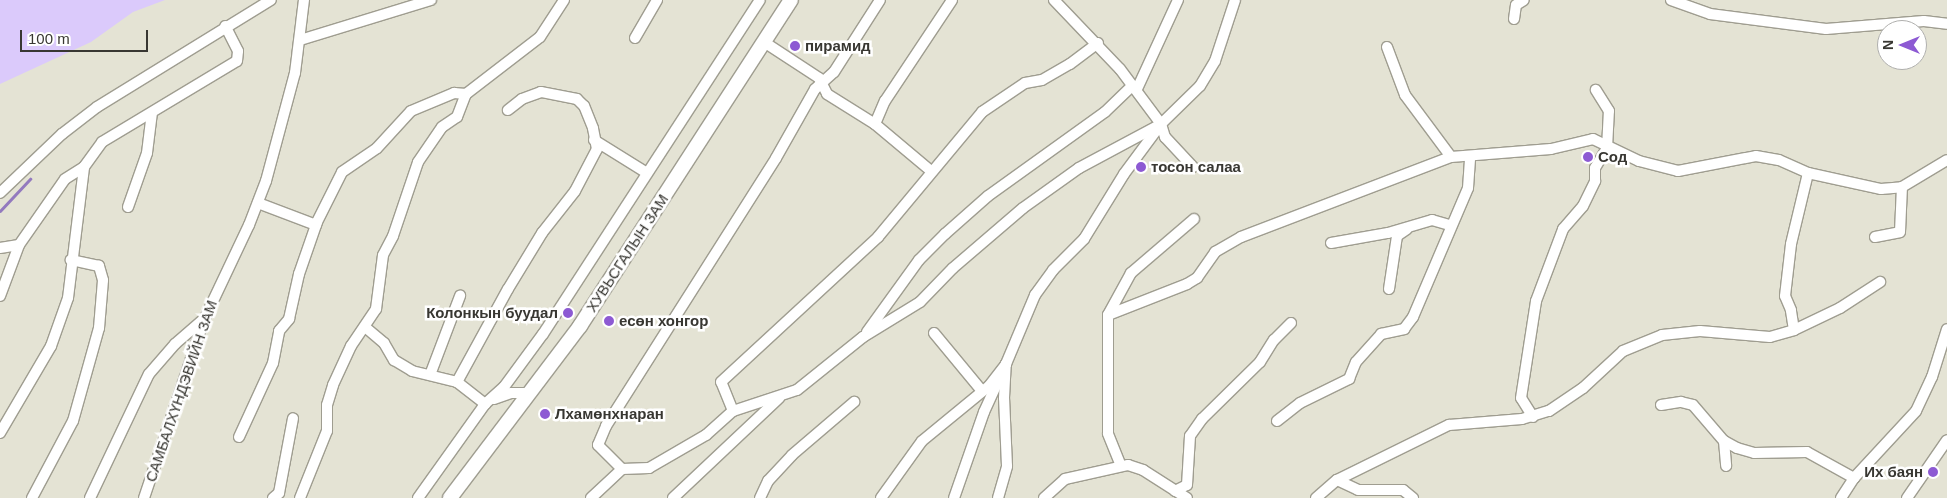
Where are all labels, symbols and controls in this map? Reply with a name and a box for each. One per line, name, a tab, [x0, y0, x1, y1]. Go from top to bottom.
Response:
scale bar	[22, 20, 150, 52]
north arrow	[1877, 20, 1927, 70]
text: 100 m	[28, 30, 70, 47]
place label: пирамид	[805, 37, 871, 55]
marker: пирамид	[789, 40, 801, 52]
text: N	[1880, 40, 1896, 50]
place label: Сод	[1598, 148, 1627, 166]
marker: Сод	[1582, 151, 1594, 163]
place label: тосон салаа	[1151, 158, 1241, 176]
marker: тосон салаа	[1135, 161, 1147, 173]
street label: ХУВЬСГАЛЫН ЗАМ	[582, 191, 672, 315]
street label: САМБАЛХҮНДЭВИЙН ЗАМ	[141, 298, 221, 484]
place label: Колонкын буудал	[426, 304, 558, 322]
marker: Колонкын буудал	[562, 307, 574, 319]
place label: есөн хонгор	[619, 312, 708, 330]
marker: есөн хонгор	[603, 315, 615, 327]
place label: Лхамөнхнаран	[555, 405, 664, 423]
marker: Лхамөнхнаран	[539, 408, 551, 420]
place label: Их баян	[1864, 463, 1923, 481]
marker: Их баян	[1927, 466, 1939, 478]

